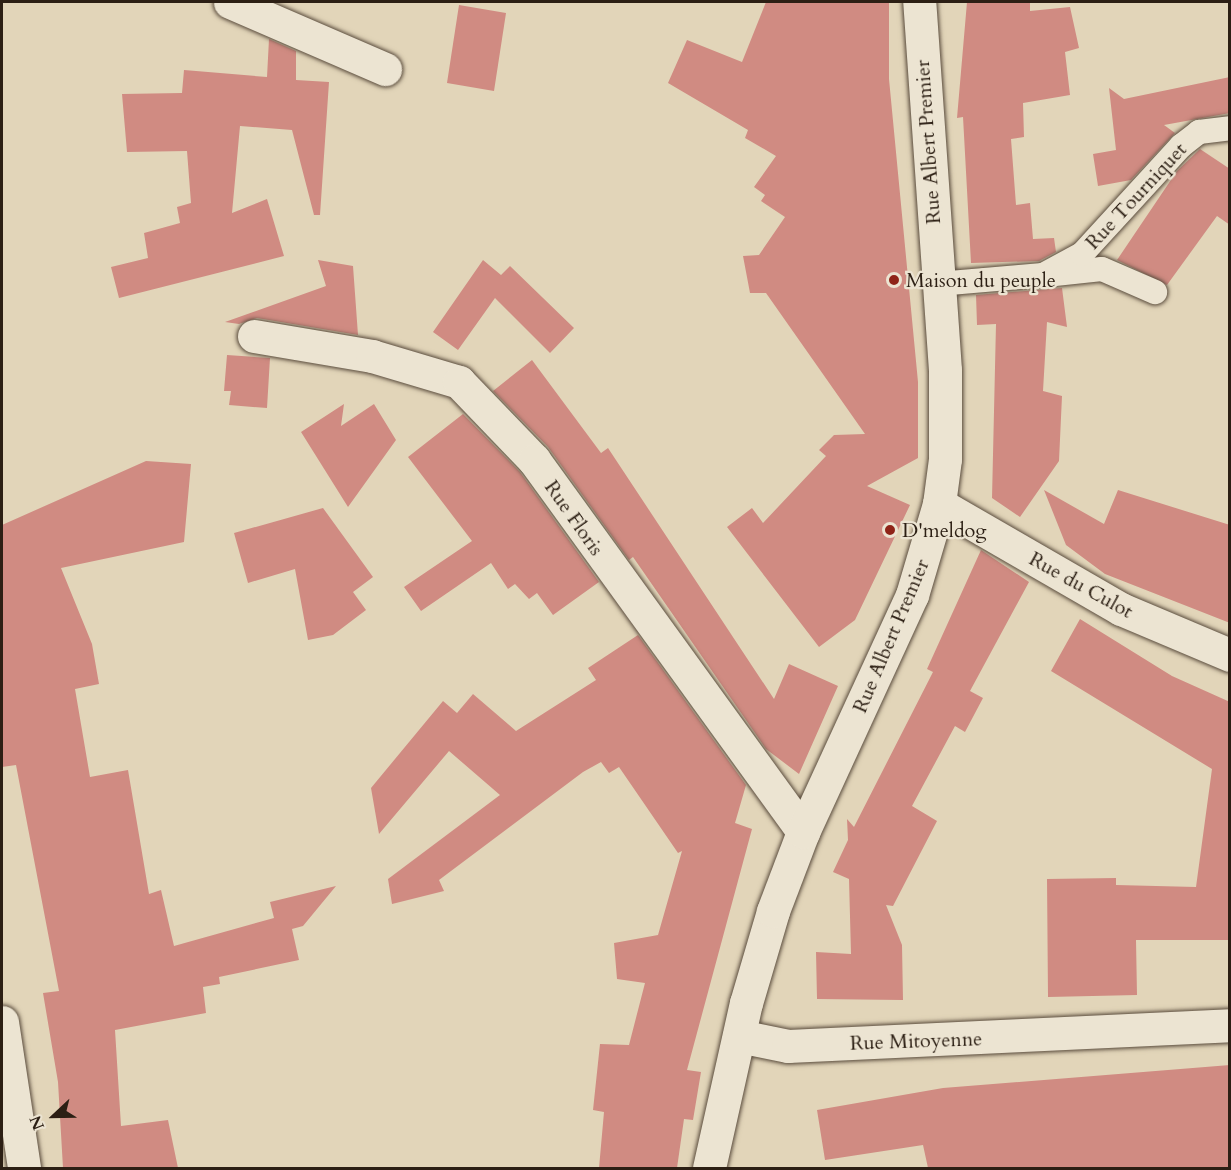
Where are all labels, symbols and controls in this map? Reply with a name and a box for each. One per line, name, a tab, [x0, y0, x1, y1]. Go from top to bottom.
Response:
street label: Rue Albert Premier	[910, 59, 946, 225]
street label: Rue Tourniquet	[1080, 138, 1192, 254]
place label: Maison du peuple	[906, 268, 1056, 292]
marker: Maison du peuple	[887, 273, 901, 287]
street label: Rue Floris	[539, 476, 609, 560]
place label: D'meldog	[902, 518, 987, 542]
marker: D'meldog	[883, 523, 897, 537]
street label: Rue du Culot	[1025, 547, 1137, 623]
street label: Rue Albert Premier	[848, 556, 934, 716]
street label: Rue Mitoyenne	[849, 1027, 983, 1055]
north arrow	[24, 1086, 84, 1146]
text: N	[25, 1112, 50, 1133]

